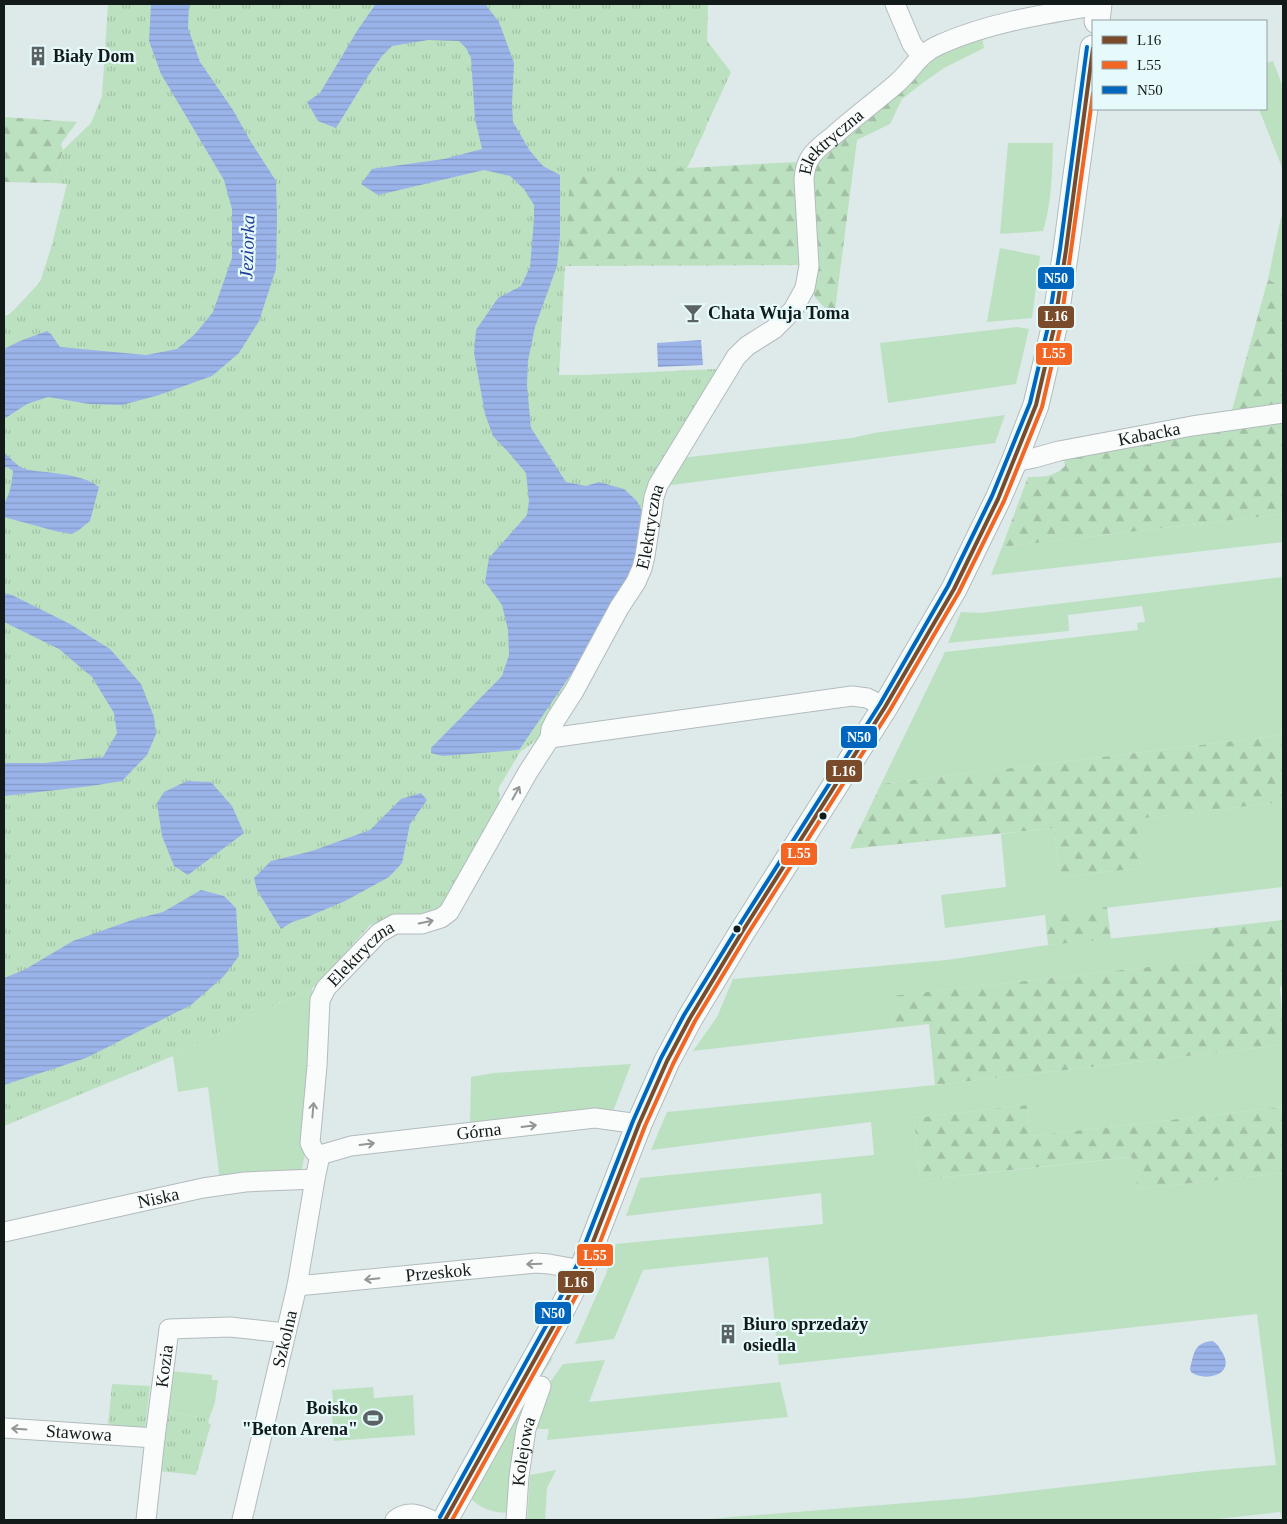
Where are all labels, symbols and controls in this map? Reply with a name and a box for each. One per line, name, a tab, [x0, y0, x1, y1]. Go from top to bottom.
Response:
legend	[1092, 20, 1267, 110]
text: L16	[1137, 32, 1162, 48]
building icon: Biały Dom	[27, 45, 49, 67]
place label: Biały Dom	[53, 46, 135, 66]
text: L55	[1137, 57, 1161, 73]
text: N50	[1137, 82, 1163, 98]
street label: Elektryczna	[795, 105, 867, 177]
water label: Jeziorka	[235, 214, 259, 280]
line badge: N50	[1037, 266, 1075, 290]
text: N50	[1044, 271, 1068, 286]
bar icon: Chata Wuja Toma	[682, 302, 704, 324]
place label: Chata Wuja Toma	[708, 303, 849, 323]
line badge: L16	[1037, 305, 1075, 329]
text: L16	[1044, 309, 1068, 324]
line badge: L55	[1035, 342, 1073, 366]
text: L55	[1042, 346, 1066, 361]
street label: Kabacka	[1116, 418, 1182, 450]
street label: Elektryczna	[632, 482, 668, 572]
line badge: N50	[840, 725, 878, 749]
text: N50	[847, 730, 871, 745]
line badge: L16	[825, 759, 863, 783]
text: L16	[832, 764, 856, 779]
one-way arrow	[511, 786, 521, 801]
unlabelled marker	[818, 811, 828, 821]
line badge: L55	[780, 842, 818, 866]
text: L55	[787, 846, 811, 861]
street label: Elektryczna	[323, 917, 398, 991]
one-way arrow	[417, 917, 433, 927]
unlabelled marker	[732, 924, 742, 934]
one-way arrow	[308, 1103, 317, 1119]
street label: Górna	[455, 1119, 502, 1144]
one-way arrow	[521, 1121, 537, 1131]
one-way arrow	[359, 1139, 375, 1149]
street label: Niska	[136, 1184, 181, 1212]
line badge: L55	[576, 1243, 614, 1267]
text: L55	[583, 1248, 607, 1263]
street label: Przeskok	[405, 1259, 472, 1286]
one-way arrow	[526, 1259, 542, 1268]
line badge: L16	[557, 1270, 595, 1294]
one-way arrow	[364, 1274, 380, 1284]
text: L16	[564, 1275, 588, 1290]
line badge: N50	[534, 1301, 572, 1325]
text: N50	[541, 1306, 565, 1321]
street label: Szkolna	[268, 1308, 301, 1369]
place label: Biuro sprzedaży osiedla	[743, 1314, 868, 1355]
building icon: Biuro sprzedaży osiedla	[717, 1323, 739, 1345]
street label: Kozia	[152, 1343, 177, 1389]
place label: Boisko "Beton Arena"	[242, 1398, 358, 1439]
sports icon: Boisko "Beton Arena"	[362, 1407, 384, 1429]
street label: Kolejowa	[508, 1414, 540, 1487]
street label: Stawowa	[45, 1421, 112, 1445]
one-way arrow	[11, 1425, 27, 1434]

